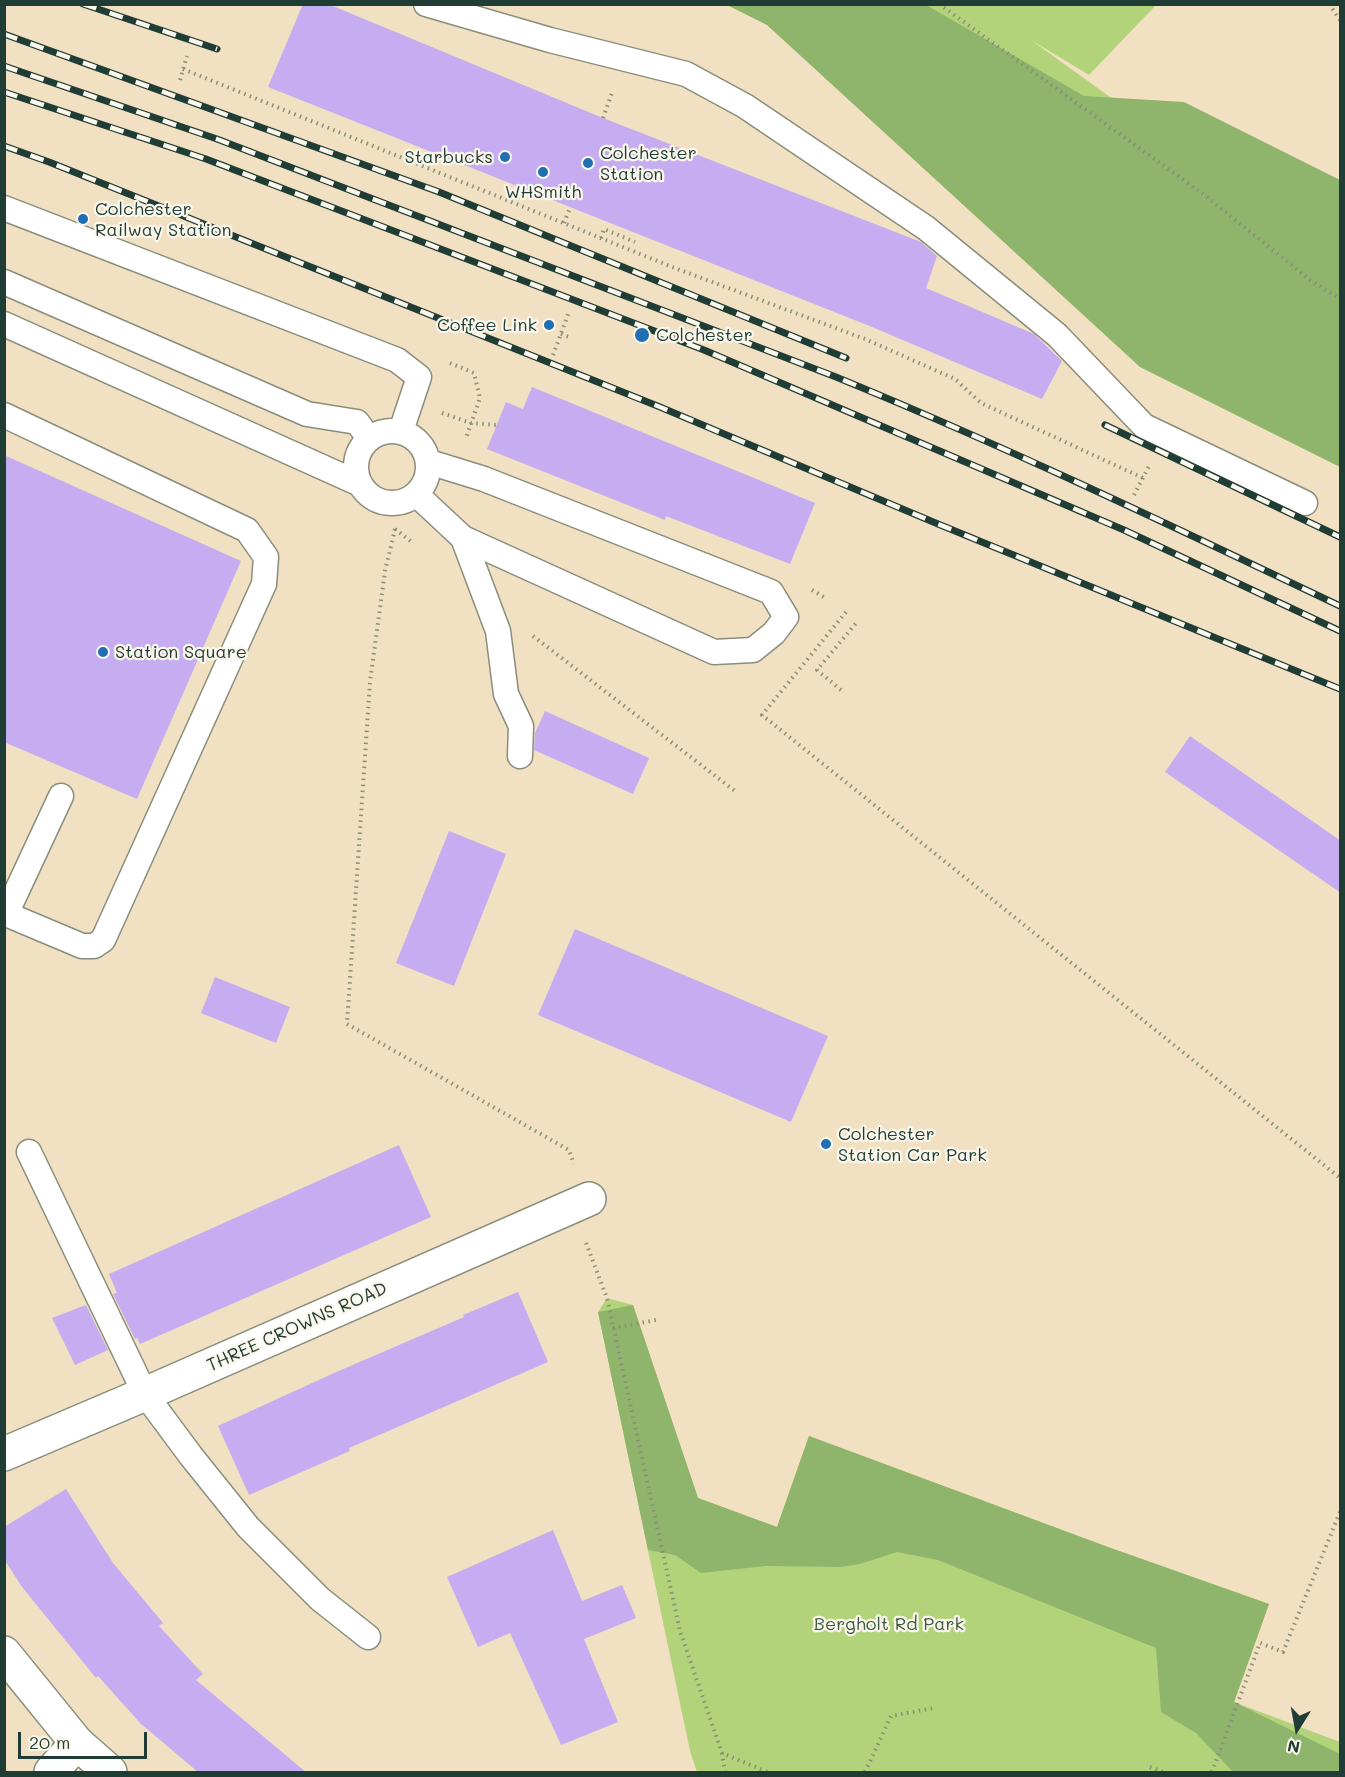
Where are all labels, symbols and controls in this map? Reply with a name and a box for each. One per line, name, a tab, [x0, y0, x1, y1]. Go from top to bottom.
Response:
place label: Colchester Station	[600, 142, 697, 184]
place label: Starbucks	[404, 146, 493, 168]
marker: Starbucks	[498, 150, 512, 164]
marker: Colchester Station	[581, 156, 595, 170]
marker: WHSmith	[536, 165, 550, 179]
place label: WHSmith	[505, 181, 581, 203]
place label: Colchester Railway Station	[95, 198, 231, 240]
marker: Colchester Railway Station	[76, 212, 90, 226]
place label: Coffee Link	[437, 314, 537, 336]
marker: Coffee Link	[542, 318, 556, 332]
place label: Colchester	[656, 324, 753, 346]
marker: Colchester	[633, 326, 651, 344]
place label: Station Square	[115, 641, 247, 663]
marker: Station Square	[96, 645, 110, 659]
place label: Colchester Station Car Park	[838, 1123, 987, 1166]
marker: Colchester Station Car Park	[819, 1137, 833, 1151]
street label: THREE CROWNS ROAD	[204, 1277, 390, 1377]
park label: Bergholt Rd Park	[814, 1613, 964, 1635]
north arrow	[1267, 1699, 1327, 1759]
scale bar	[21, 1720, 150, 1758]
text: 20 m	[29, 1730, 70, 1754]
text: N	[1286, 1736, 1301, 1759]

